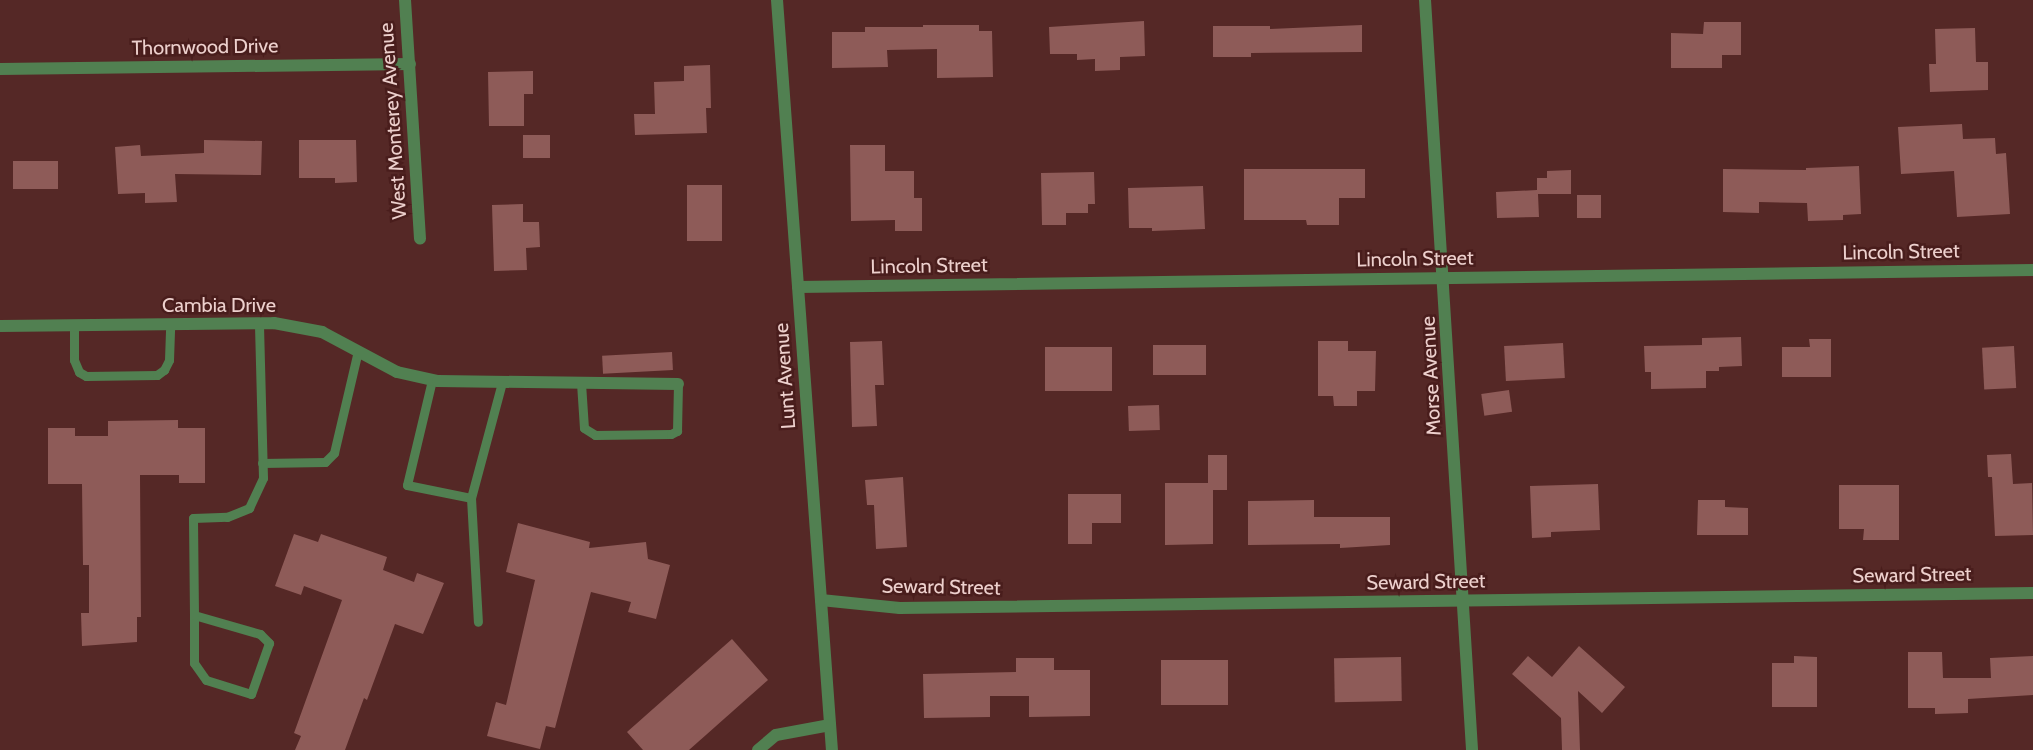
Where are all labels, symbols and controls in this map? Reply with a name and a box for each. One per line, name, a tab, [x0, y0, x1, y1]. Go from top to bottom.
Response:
street label: West Monterey Avenue	[374, 22, 412, 220]
street label: Thornwood Drive	[132, 34, 278, 60]
street label: Lincoln Street	[1842, 239, 1960, 265]
street label: Lincoln Street	[1356, 246, 1474, 272]
street label: Lincoln Street	[870, 253, 988, 279]
street label: Cambia Drive	[162, 293, 276, 317]
street label: Morse Avenue	[1416, 316, 1446, 436]
street label: Lunt Avenue	[769, 322, 801, 430]
street label: Seward Street	[1852, 562, 1972, 588]
street label: Seward Street	[1366, 569, 1486, 595]
street label: Seward Street	[881, 574, 1001, 600]

